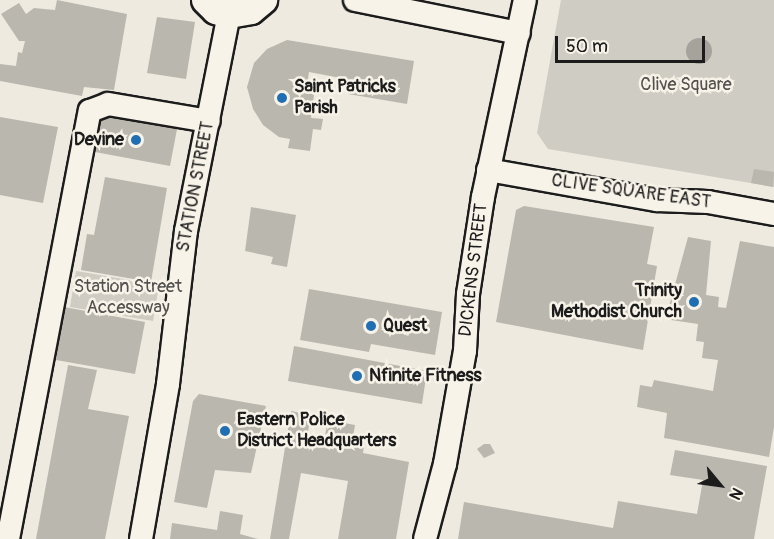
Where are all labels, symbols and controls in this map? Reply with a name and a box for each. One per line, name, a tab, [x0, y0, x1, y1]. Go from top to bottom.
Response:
scale bar	[558, 24, 708, 62]
text: 50 m	[566, 35, 608, 58]
park label: Clive Square	[640, 74, 732, 96]
place label: Saint Patricks Parish	[294, 77, 396, 119]
marker: Saint Patricks Parish	[275, 91, 289, 105]
street label: STATION STREET	[173, 120, 219, 254]
place label: Devine	[74, 129, 124, 151]
marker: Devine	[129, 133, 143, 147]
street label: CLIVE SQUARE EAST	[550, 170, 712, 214]
street label: DICKENS STREET	[455, 202, 493, 338]
park label: Station Street Accessway	[74, 277, 182, 320]
place label: Trinity Methodist Church	[551, 281, 682, 324]
marker: Trinity Methodist Church	[687, 295, 701, 309]
place label: Quest	[383, 315, 427, 337]
marker: Quest	[364, 319, 378, 333]
place label: Nfinite Fitness	[369, 365, 482, 387]
marker: Nfinite Fitness	[350, 369, 364, 383]
place label: Eastern Police District Headquarters	[237, 410, 396, 452]
marker: Eastern Police District Headquarters	[218, 424, 232, 438]
north arrow	[690, 455, 750, 515]
text: N	[724, 484, 747, 503]

